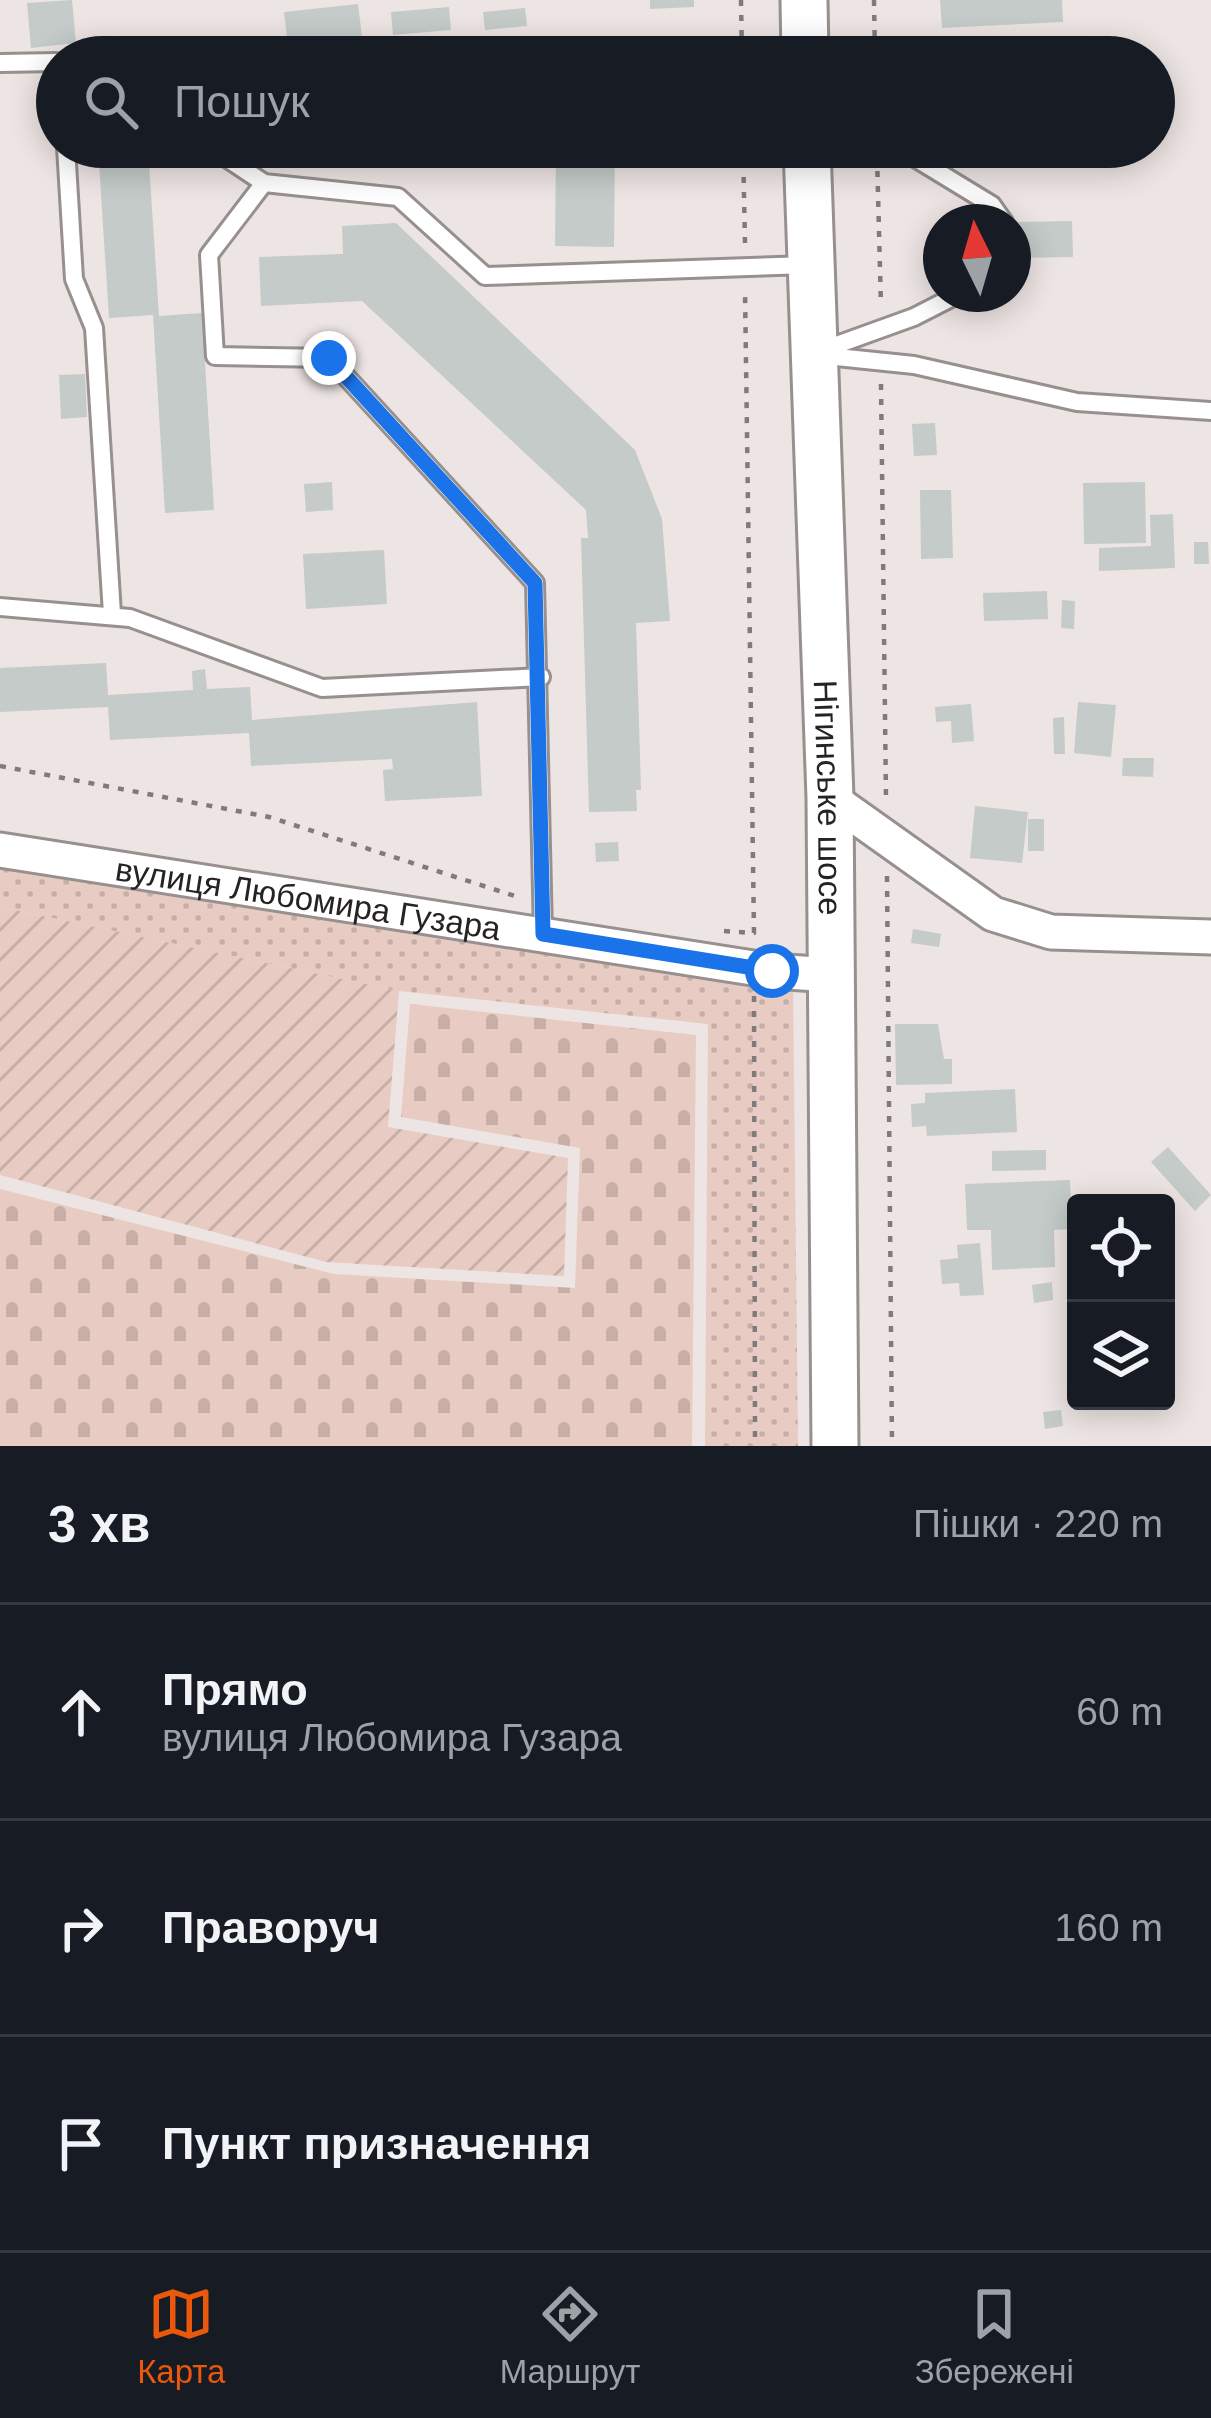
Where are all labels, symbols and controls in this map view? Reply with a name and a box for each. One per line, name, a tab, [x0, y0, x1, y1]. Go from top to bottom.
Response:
search box	[36, 36, 1175, 168]
icon: search	[78, 69, 144, 135]
text: Пошук	[174, 76, 310, 127]
north arrow	[923, 204, 1031, 312]
route end	[302, 331, 356, 385]
street label: Нігинське шосе	[807, 679, 849, 916]
street label: вулиця Любомира Гузара	[113, 850, 504, 947]
route start	[745, 944, 799, 998]
map controls	[1067, 1194, 1175, 1410]
button: locate	[1067, 1194, 1175, 1302]
button: layers	[1067, 1302, 1175, 1410]
text: 3 хв	[48, 1496, 150, 1553]
text: Пішки · 220 m	[913, 1502, 1163, 1545]
text: Прямо	[162, 1664, 308, 1715]
icon: ahead	[48, 1679, 114, 1745]
text: 60 m	[1076, 1690, 1163, 1733]
text: вулиця Любомира Гузара	[162, 1716, 622, 1759]
icon: right	[48, 1895, 114, 1961]
text: Праворуч	[162, 1902, 379, 1953]
text: 160 m	[1055, 1906, 1163, 1949]
icon: arrive	[48, 2111, 114, 2177]
text: Пункт призначення	[162, 2118, 591, 2169]
tab: Карта	[137, 2281, 225, 2391]
tab: Маршрут	[500, 2281, 640, 2391]
tab: Збережені	[915, 2281, 1074, 2391]

